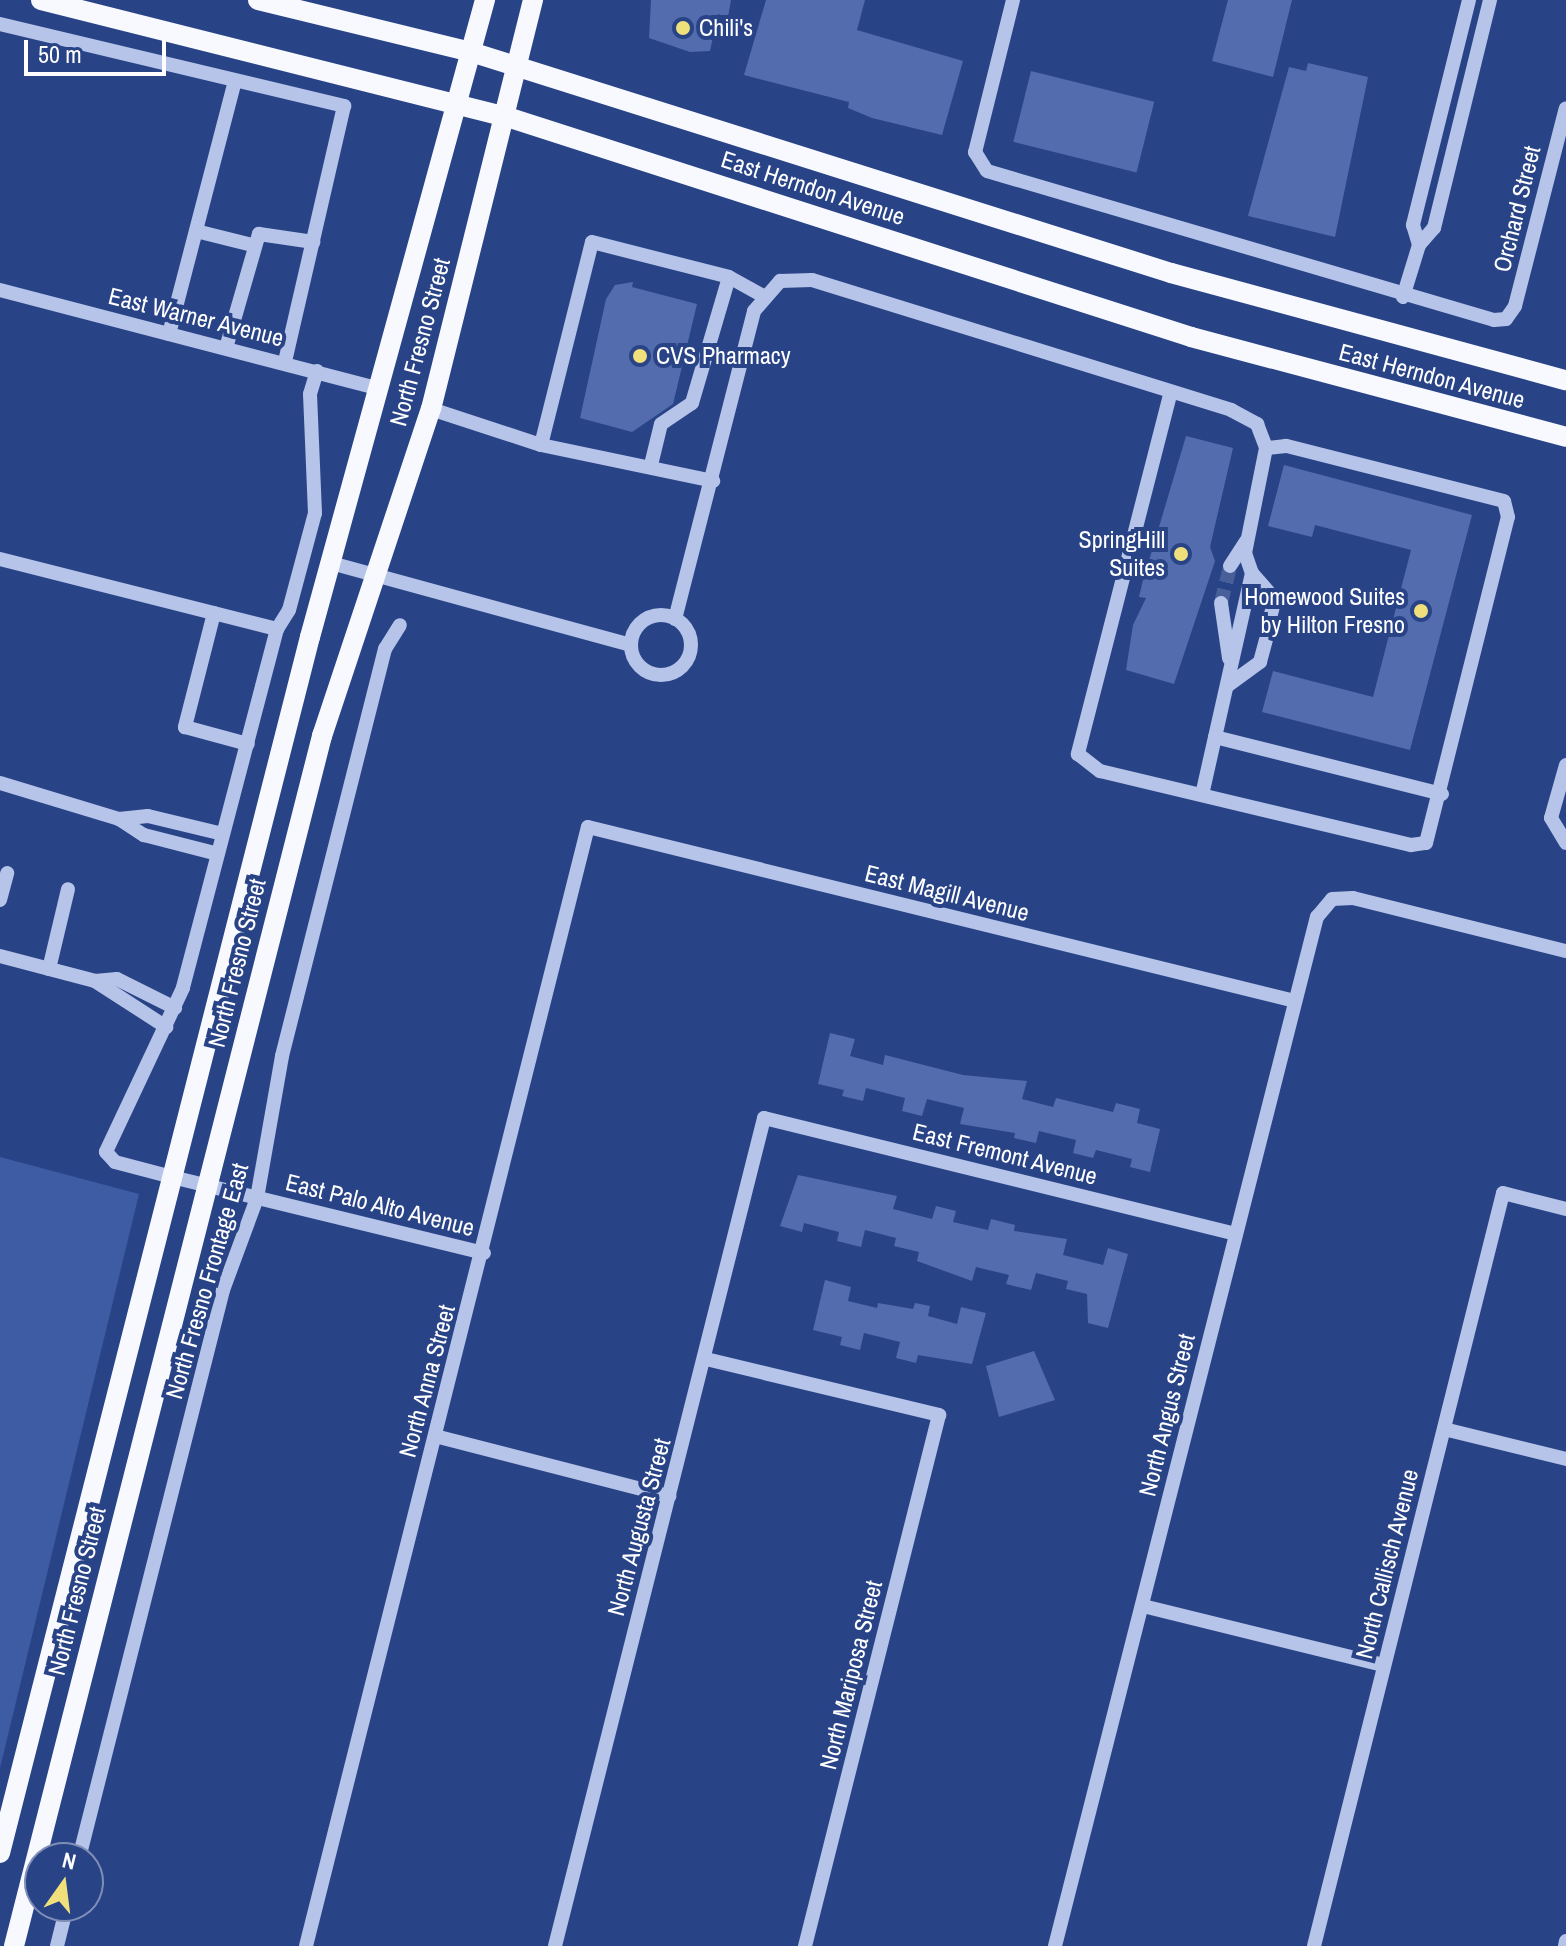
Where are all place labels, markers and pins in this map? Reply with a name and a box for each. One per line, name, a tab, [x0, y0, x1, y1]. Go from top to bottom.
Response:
place label: Chili's	[699, 14, 753, 42]
marker: Chili's	[674, 19, 692, 37]
place label: CVS Pharmacy	[656, 342, 791, 370]
marker: CVS Pharmacy	[631, 347, 649, 365]
place label: SpringHill Suites	[1079, 526, 1165, 582]
marker: SpringHill Suites	[1172, 545, 1190, 563]
place label: Homewood Suites by Hilton Fresno	[1244, 583, 1405, 639]
marker: Homewood Suites by Hilton Fresno	[1412, 602, 1430, 620]

